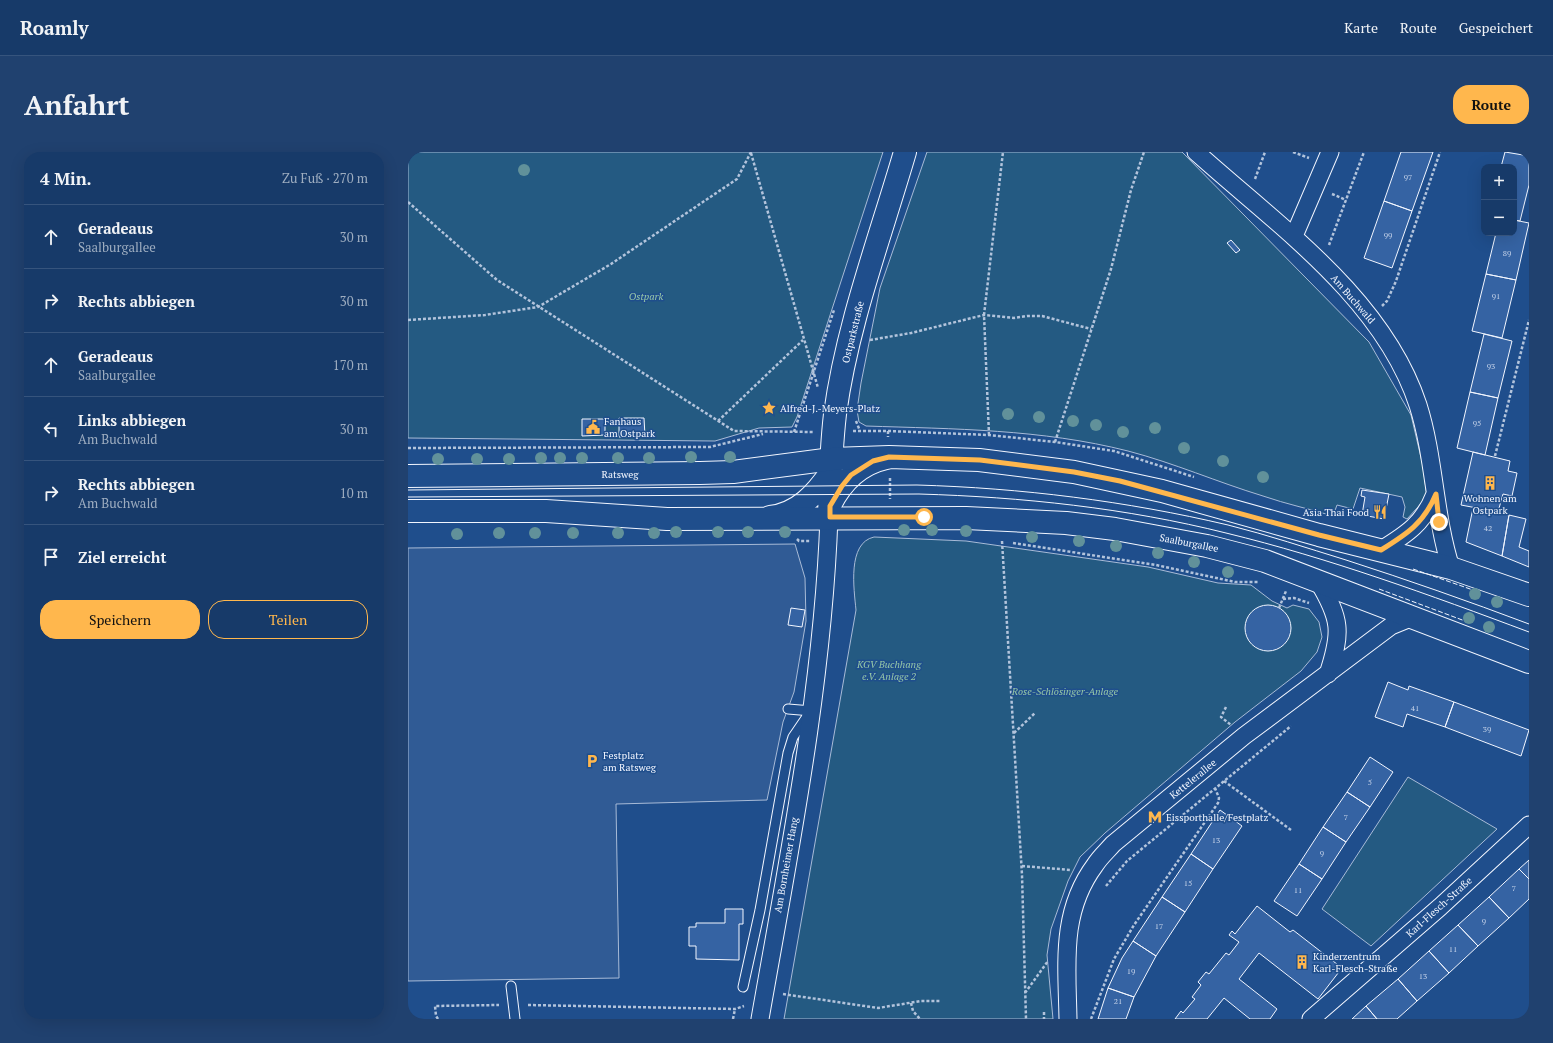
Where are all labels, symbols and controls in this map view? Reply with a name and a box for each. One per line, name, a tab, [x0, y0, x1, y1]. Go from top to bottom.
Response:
text: Roamly	[20, 15, 89, 40]
text: Karte	[1344, 18, 1378, 37]
text: Route	[1400, 18, 1437, 37]
text: Gespeichert	[1459, 18, 1533, 37]
button: Route	[1453, 85, 1529, 124]
text: Anfahrt	[24, 86, 130, 123]
map controls	[1481, 164, 1517, 236]
button: +	[1481, 164, 1517, 200]
text: 4 Min.	[40, 167, 92, 190]
text: Zu Fuß · 270 m	[282, 169, 368, 187]
house number: 97	[1404, 172, 1412, 182]
button: −	[1481, 200, 1517, 236]
text: Geradeaus	[78, 218, 153, 238]
icon: ahead	[40, 226, 62, 248]
text: 30 m	[340, 228, 368, 246]
house number: 99	[1384, 230, 1392, 240]
text: Saalburgallee	[78, 238, 156, 256]
house number: 89	[1503, 248, 1511, 258]
street label: Am Buchwald	[1328, 272, 1378, 327]
icon: right	[40, 290, 62, 312]
park label: Ostpark	[629, 290, 663, 303]
text: Rechts abbiegen	[78, 291, 195, 311]
house number: 91	[1492, 291, 1500, 301]
text: 30 m	[340, 292, 368, 310]
street label: Ostparkstraße	[839, 300, 867, 364]
text: Geradeaus	[78, 346, 153, 366]
icon: ahead	[40, 354, 62, 376]
text: 170 m	[333, 356, 368, 374]
house number: 93	[1487, 361, 1495, 371]
text: Saalburgallee	[78, 366, 156, 384]
place icon: Alfred-J.-Meyers-Platz	[761, 400, 777, 416]
place label: Alfred-J.-Meyers-Platz	[780, 402, 880, 415]
text: Links abbiegen	[78, 410, 186, 430]
place label: Fanhaus am Ostpark	[604, 415, 656, 440]
icon: left	[40, 418, 62, 440]
house number: 95	[1473, 418, 1481, 428]
public building icon: Fanhaus am Ostpark	[585, 419, 601, 435]
text: 30 m	[340, 420, 368, 438]
text: Am Buchwald	[78, 430, 158, 448]
street label: Ratsweg	[602, 468, 639, 481]
text: Rechts abbiegen	[78, 474, 195, 494]
building icon: Wohnen am Ostpark	[1482, 475, 1498, 491]
icon: right	[40, 482, 62, 504]
text: 10 m	[340, 484, 368, 502]
place label: Wohnen am Ostpark	[1463, 492, 1517, 517]
text: Am Buchwald	[78, 494, 158, 512]
restaurant icon: Asia Thai Food	[1372, 504, 1388, 520]
place label: Asia Thai Food	[1303, 506, 1369, 519]
route start	[915, 508, 933, 526]
route end	[1430, 513, 1448, 531]
house number: 42	[1484, 523, 1492, 533]
street label: Saalburgallee	[1158, 531, 1220, 555]
icon: arrive	[40, 546, 62, 568]
text: Ziel erreicht	[78, 547, 166, 567]
button: Speichern	[40, 600, 200, 639]
button: Teilen	[208, 600, 368, 639]
park label: KGV Buchhang e.V. Anlage 2	[856, 658, 922, 683]
park label: Rose-Schlösinger-Anlage	[1011, 685, 1119, 698]
house number: 41	[1411, 703, 1419, 713]
house number: 39	[1483, 724, 1491, 734]
place label: Festplatz am Ratsweg	[603, 749, 657, 774]
parking icon: Festplatz am Ratsweg	[584, 753, 600, 769]
street label: Kettelerallee	[1167, 756, 1219, 802]
house number: 5	[1368, 777, 1372, 787]
metro station icon: Eissporthalle/Festplatz	[1147, 809, 1163, 825]
place label: Eissporthalle/Festplatz	[1166, 811, 1269, 824]
house number: 7	[1344, 812, 1348, 822]
street label: Am Bornheimer Hang	[771, 816, 801, 914]
house number: 13	[1212, 835, 1220, 845]
house number: 9	[1320, 848, 1324, 858]
street label: Karl-Flesch-Straße	[1403, 874, 1475, 940]
house number: 15	[1184, 878, 1192, 888]
house number: 7	[1512, 883, 1516, 893]
house number: 11	[1294, 885, 1302, 895]
house number: 9	[1482, 916, 1486, 926]
house number: 17	[1155, 921, 1163, 931]
house number: 11	[1449, 944, 1457, 954]
place label: Kinderzentrum Karl-Flesch-Straße	[1313, 950, 1398, 975]
building icon: Kinderzentrum Karl-Flesch-Straße	[1294, 954, 1310, 970]
house number: 19	[1127, 966, 1135, 976]
house number: 13	[1419, 971, 1427, 981]
house number: 21	[1114, 996, 1122, 1006]

